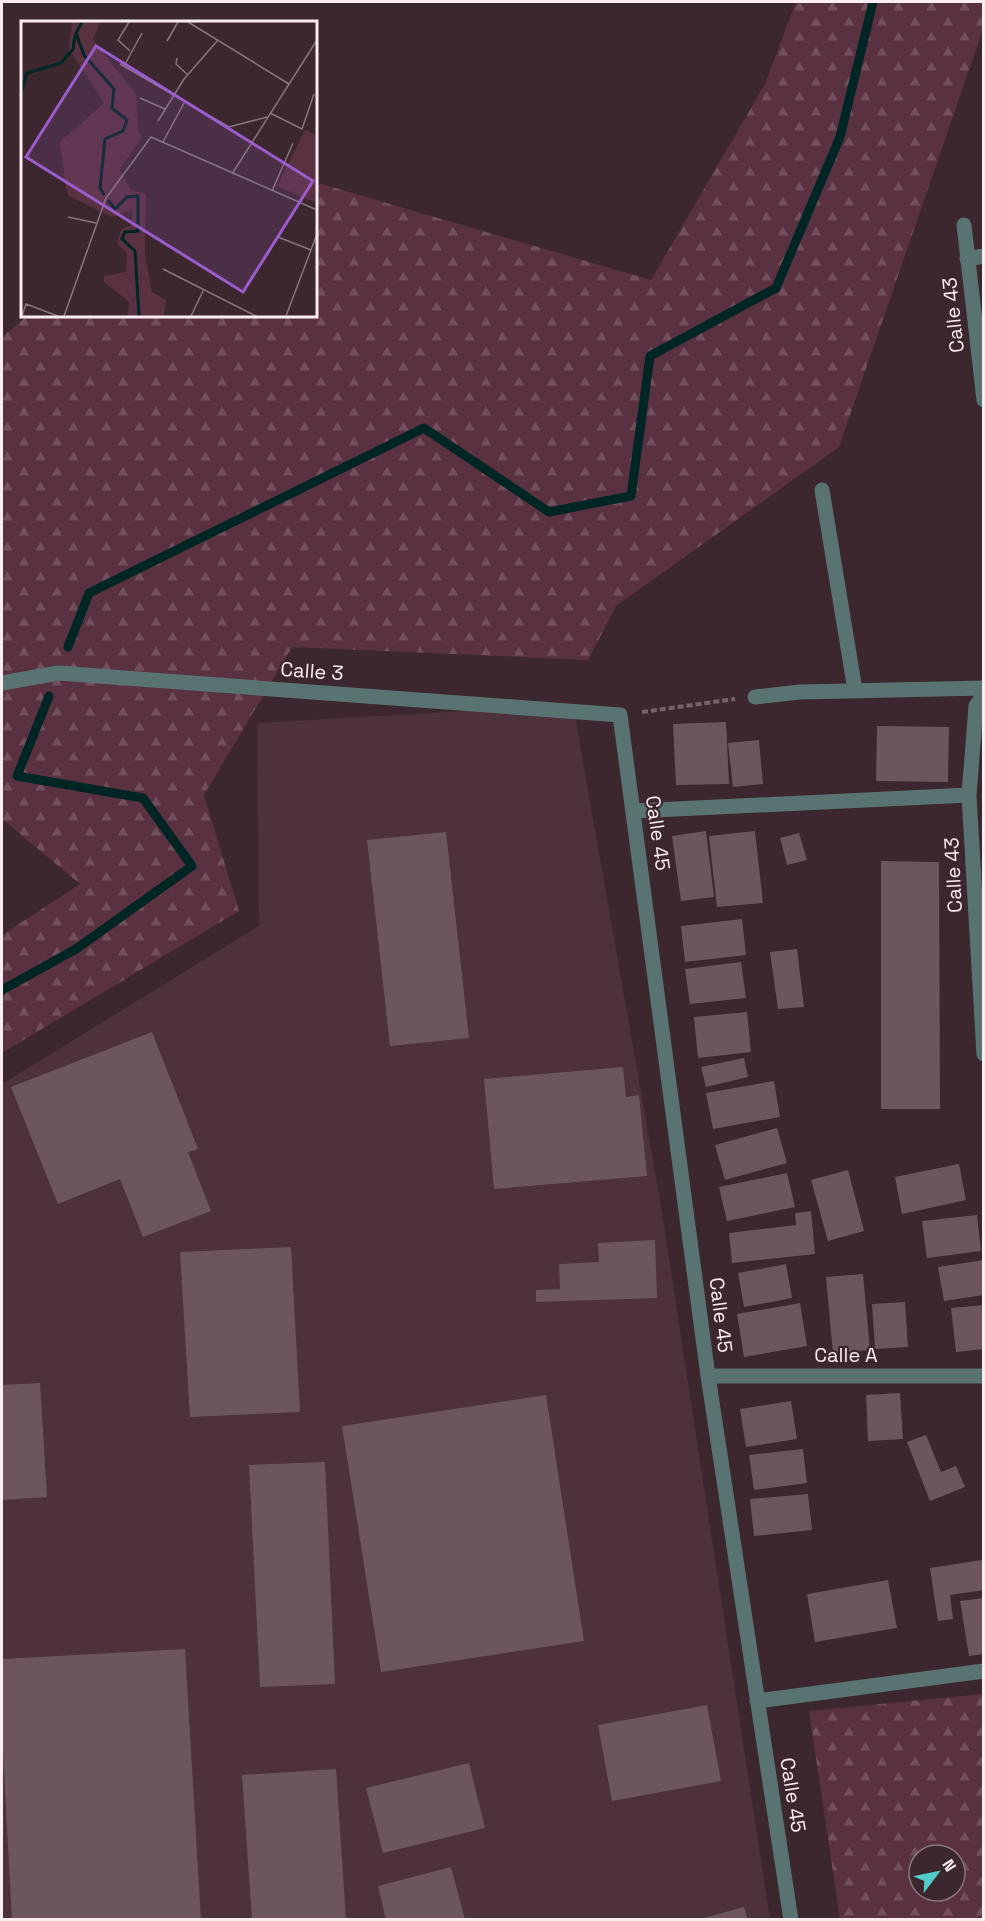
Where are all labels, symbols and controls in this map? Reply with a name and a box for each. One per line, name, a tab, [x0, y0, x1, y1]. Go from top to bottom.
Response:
inset map	[21, 21, 316, 316]
street label: Calle 43	[936, 276, 970, 354]
street label: Calle 3	[280, 656, 344, 686]
street label: Calle 45	[640, 794, 676, 872]
street label: Calle 43	[938, 837, 968, 913]
street label: Calle 45	[703, 1276, 739, 1354]
street label: Calle A	[814, 1342, 878, 1368]
street label: Calle 45	[774, 1756, 812, 1834]
north arrow	[907, 1843, 967, 1903]
text: N	[938, 1855, 961, 1875]

